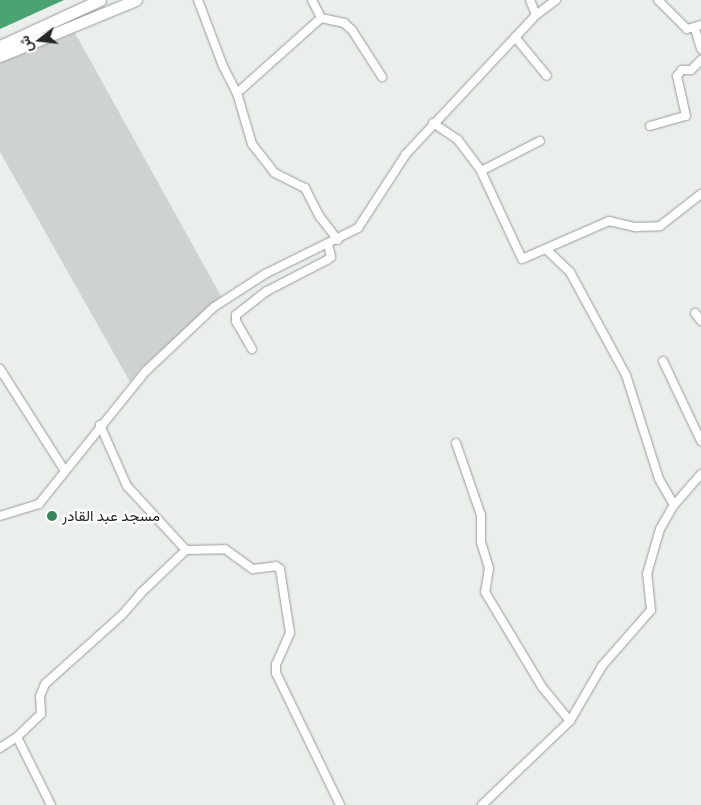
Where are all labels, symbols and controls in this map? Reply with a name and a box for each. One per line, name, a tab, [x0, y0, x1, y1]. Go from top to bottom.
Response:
north arrow	[15, 15, 65, 65]
text: ش	[15, 34, 36, 55]
place label: مسجد عبد القادر	[62, 507, 160, 525]
marker: مسجد عبد القادر	[46, 510, 58, 522]

